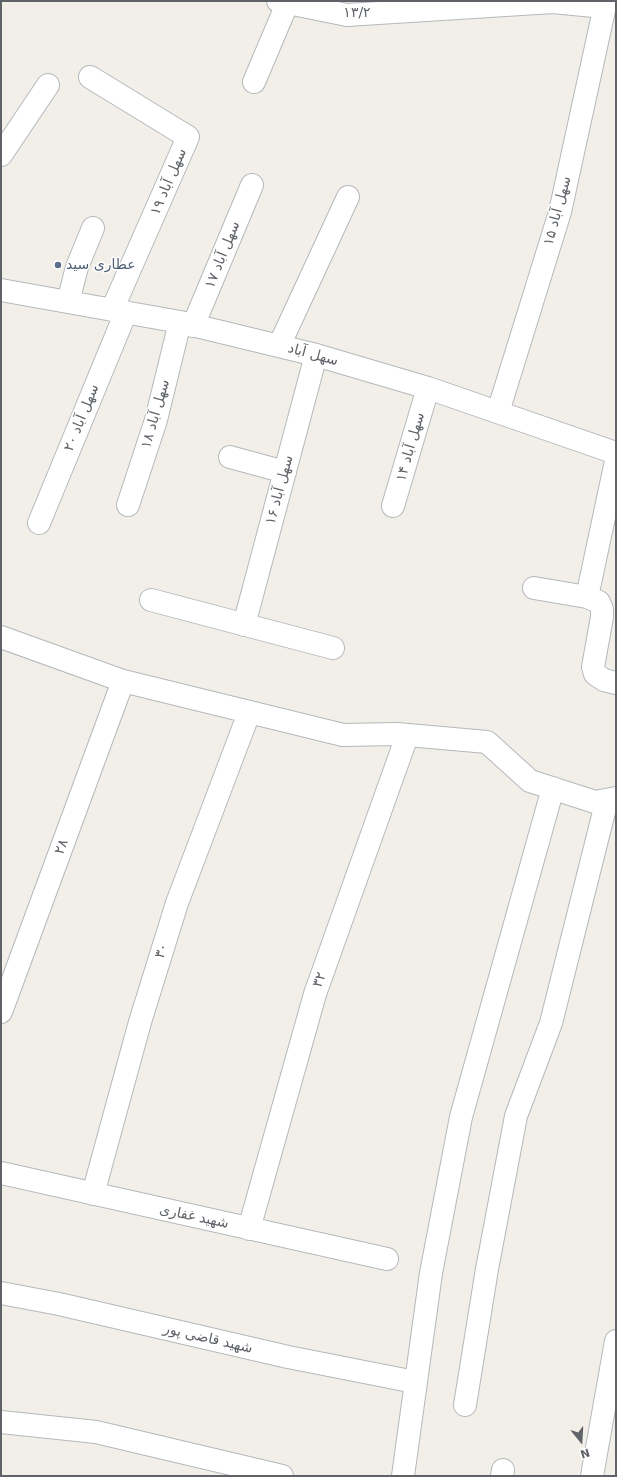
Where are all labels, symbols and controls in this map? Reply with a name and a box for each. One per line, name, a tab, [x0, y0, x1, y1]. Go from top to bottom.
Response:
street label: ۱۳/۲	[343, 5, 371, 21]
street label: سهل آباد ۱۹	[147, 146, 191, 218]
street label: سهل آباد ۱۵	[541, 175, 575, 247]
street label: سهل آباد ۱۷	[202, 219, 244, 291]
place label: عطاری سید	[66, 257, 136, 273]
marker: عطاری سید	[53, 260, 63, 270]
street label: سهل آباد	[286, 340, 340, 370]
street label: سهل آباد ۱۸	[138, 378, 174, 450]
street label: سهل آباد ۲۰	[61, 382, 103, 454]
street label: سهل آباد ۱۴	[393, 411, 429, 483]
street label: سهل آباد ۱۶	[263, 454, 297, 526]
street label: ۲۸	[52, 837, 72, 857]
street label: ۳۰	[152, 941, 172, 961]
street label: ۳۲	[310, 970, 330, 990]
street label: شهید غفاری	[158, 1201, 230, 1233]
street label: شهید قاضی پور	[162, 1321, 254, 1357]
north arrow	[561, 1421, 601, 1461]
text: N	[578, 1445, 591, 1460]

